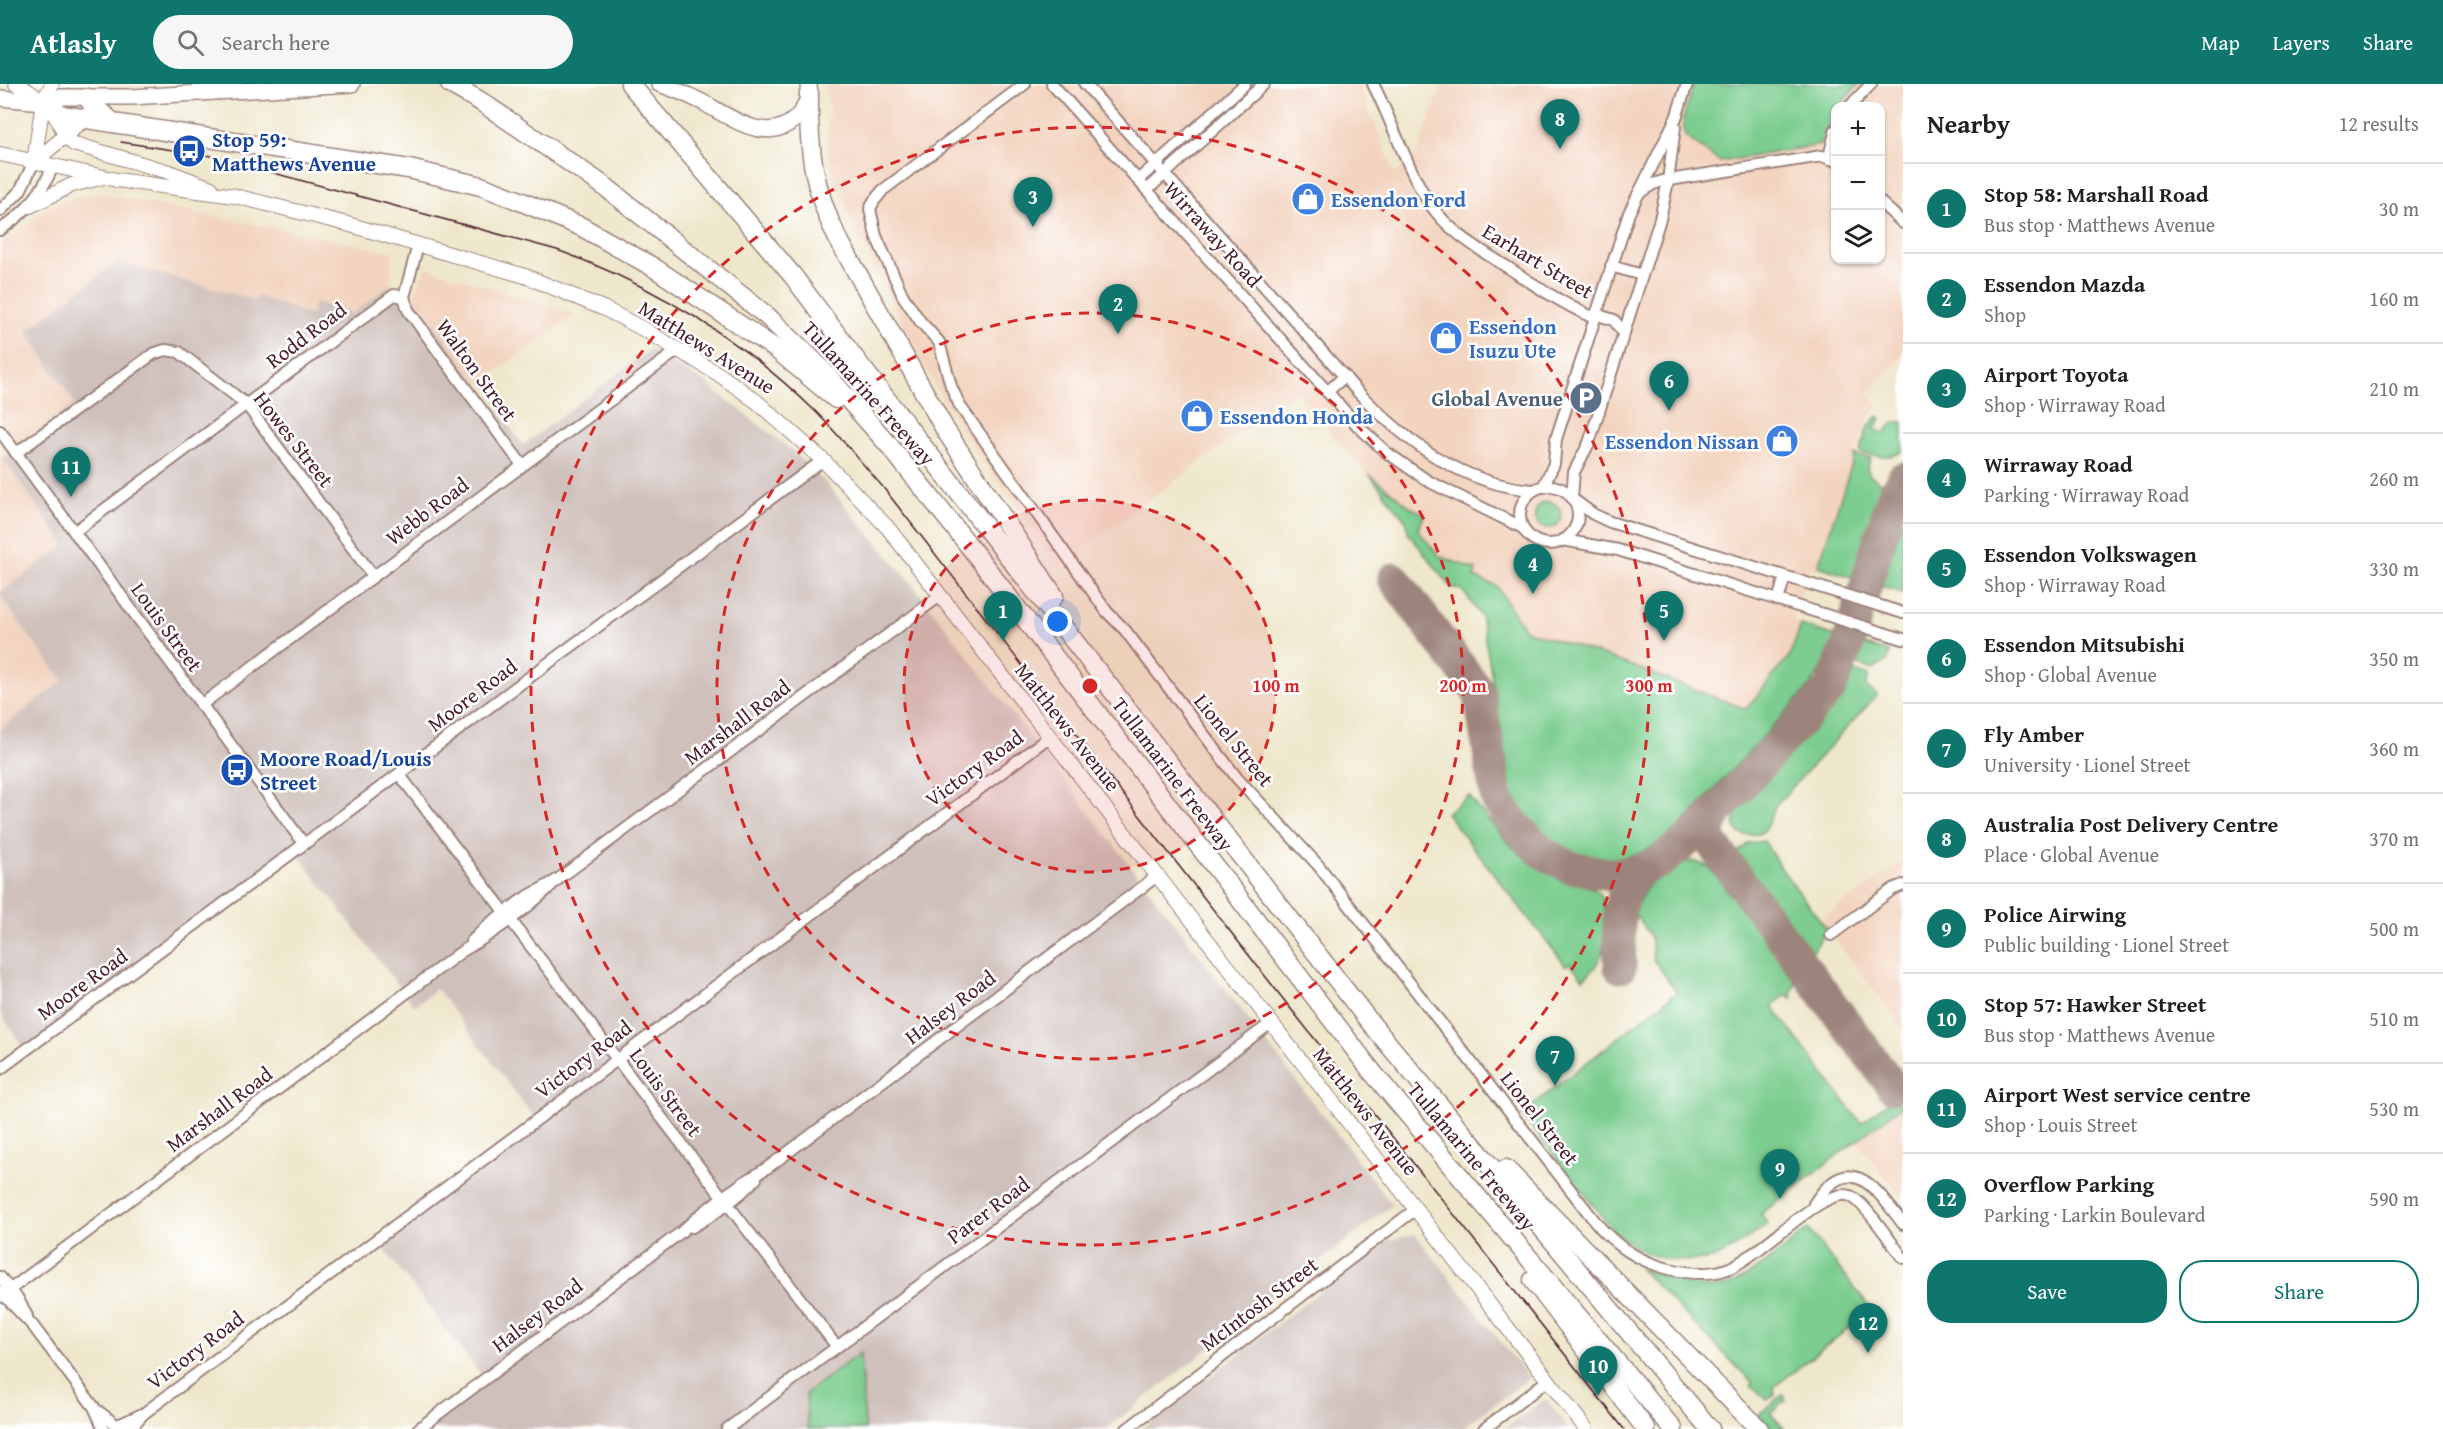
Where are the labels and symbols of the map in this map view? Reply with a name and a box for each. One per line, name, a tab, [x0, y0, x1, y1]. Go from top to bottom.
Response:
pin: 8	[1540, 100, 1580, 149]
place label: Stop 59: Matthews Avenue	[212, 124, 376, 179]
bus stop icon: Stop 59: Matthews Avenue	[171, 133, 207, 169]
street label: Wirraway Road	[1157, 174, 1270, 295]
pin: 3	[1014, 178, 1052, 227]
shop icon: Essendon Ford	[1290, 181, 1326, 217]
place label: Essendon Ford	[1331, 184, 1466, 215]
street label: Earhart Street	[1477, 216, 1600, 307]
pin: 2	[1098, 284, 1138, 334]
street label: Matthews Avenue	[633, 293, 781, 402]
street label: Rodd Road	[259, 294, 353, 376]
place label: Essendon Isuzu Ute	[1469, 311, 1557, 366]
street label: Walton Street	[429, 312, 525, 428]
street label: Tullamarine Freeway	[795, 314, 943, 473]
shop icon: Essendon Isuzu Ute	[1428, 320, 1464, 356]
pin: 6	[1650, 362, 1688, 411]
parking icon: Global Avenue	[1568, 380, 1604, 416]
place label: Global Avenue	[1431, 383, 1563, 414]
street label: Howes Street	[246, 384, 342, 494]
shop icon: Essendon Honda	[1179, 398, 1215, 434]
place label: Essendon Honda	[1220, 401, 1373, 432]
shop icon: Essendon Nissan	[1764, 423, 1800, 459]
place label: Essendon Nissan	[1605, 426, 1760, 457]
pin: 11	[52, 448, 90, 497]
street label: Webb Road	[379, 469, 476, 553]
pin: 4	[1514, 544, 1552, 594]
street label: Louis Street	[124, 576, 211, 679]
pin: 1	[984, 592, 1022, 641]
pin: 5	[1644, 592, 1684, 641]
your location	[1043, 607, 1072, 636]
street label: Moore Road	[421, 650, 524, 739]
street label: Matthews Avenue	[1008, 656, 1128, 798]
street label: Marshall Road	[677, 671, 797, 772]
text: 100 m	[1252, 672, 1300, 699]
text: 200 m	[1439, 672, 1487, 699]
text: 300 m	[1625, 672, 1673, 699]
centre of rings	[1080, 676, 1100, 696]
street label: Lionel Street	[1187, 687, 1282, 794]
street label: Tullamarine Freeway	[1105, 690, 1242, 858]
street label: Victory Road	[918, 721, 1030, 814]
place label: Moore Road/Louis Street	[260, 743, 431, 798]
bus stop icon: Moore Road/Louis Street	[219, 752, 255, 788]
street label: Moore Road	[30, 940, 134, 1028]
street label: Halsey Road	[898, 962, 1003, 1052]
street label: Victory Road	[528, 1012, 639, 1106]
pin: 7	[1536, 1036, 1574, 1086]
street label: Matthews Avenue	[1306, 1040, 1426, 1182]
street label: Louis Street	[622, 1041, 710, 1143]
street label: Marshall Road	[159, 1058, 279, 1159]
street label: Lionel Street	[1493, 1064, 1587, 1172]
street label: Tullamarine Freeway	[1400, 1075, 1544, 1238]
pin: 9	[1760, 1150, 1800, 1199]
street label: Parer Road	[940, 1168, 1037, 1251]
street label: McIntosh Street	[1193, 1249, 1325, 1359]
street label: Halsey Road	[485, 1270, 590, 1360]
street label: Victory Road	[140, 1303, 251, 1397]
pin: 12	[1848, 1304, 1888, 1353]
pin: 10	[1578, 1346, 1618, 1396]

